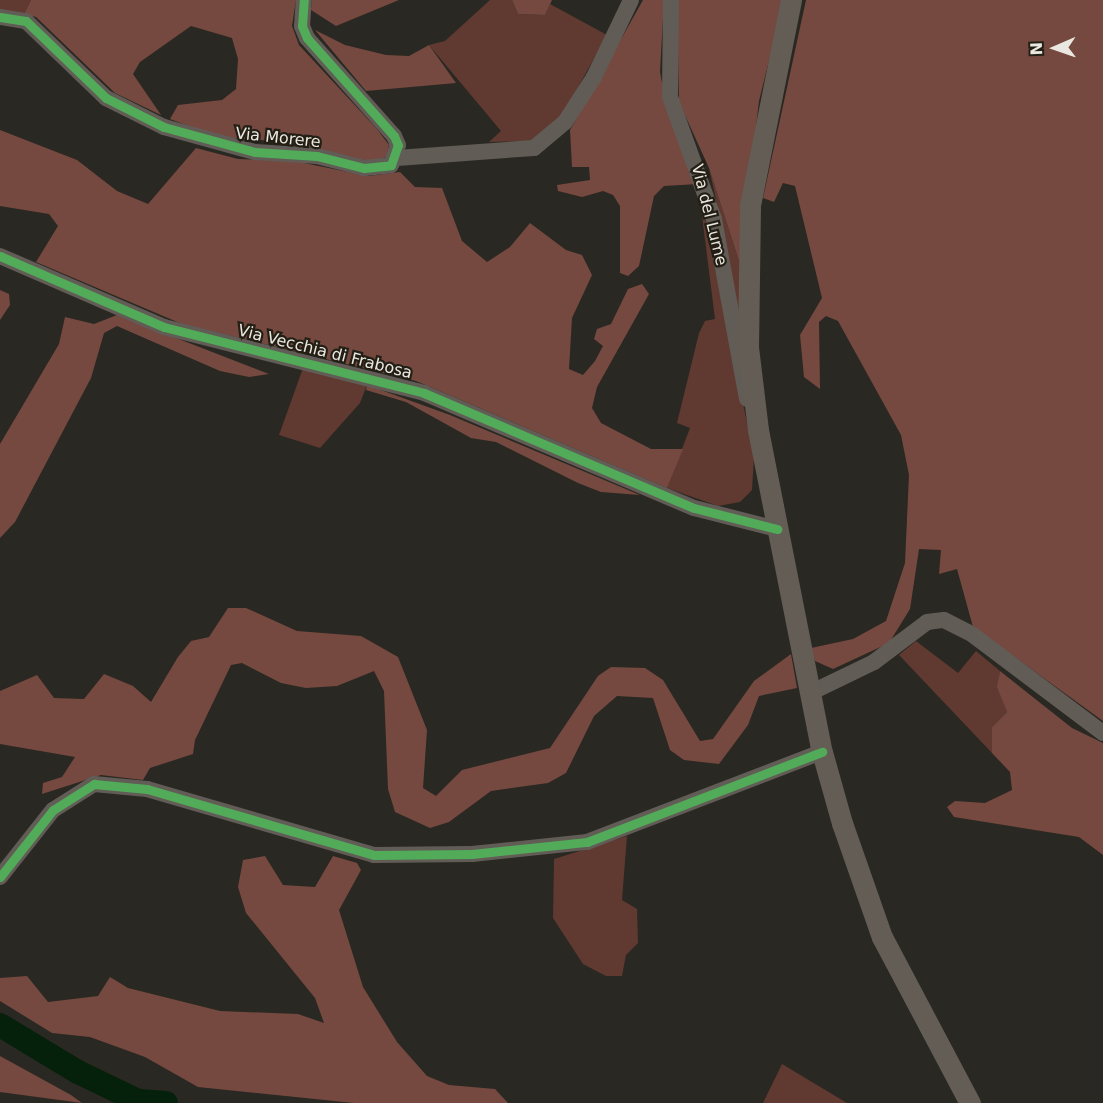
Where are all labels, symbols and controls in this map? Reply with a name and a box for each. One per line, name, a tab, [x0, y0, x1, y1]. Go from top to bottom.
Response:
north arrow	[1025, 18, 1085, 78]
text: N	[1027, 42, 1046, 56]
street label: Via Morere	[234, 124, 322, 152]
street label: Via del Lume	[687, 162, 731, 268]
street label: Via Vecchia di Frabosa	[236, 321, 414, 383]

